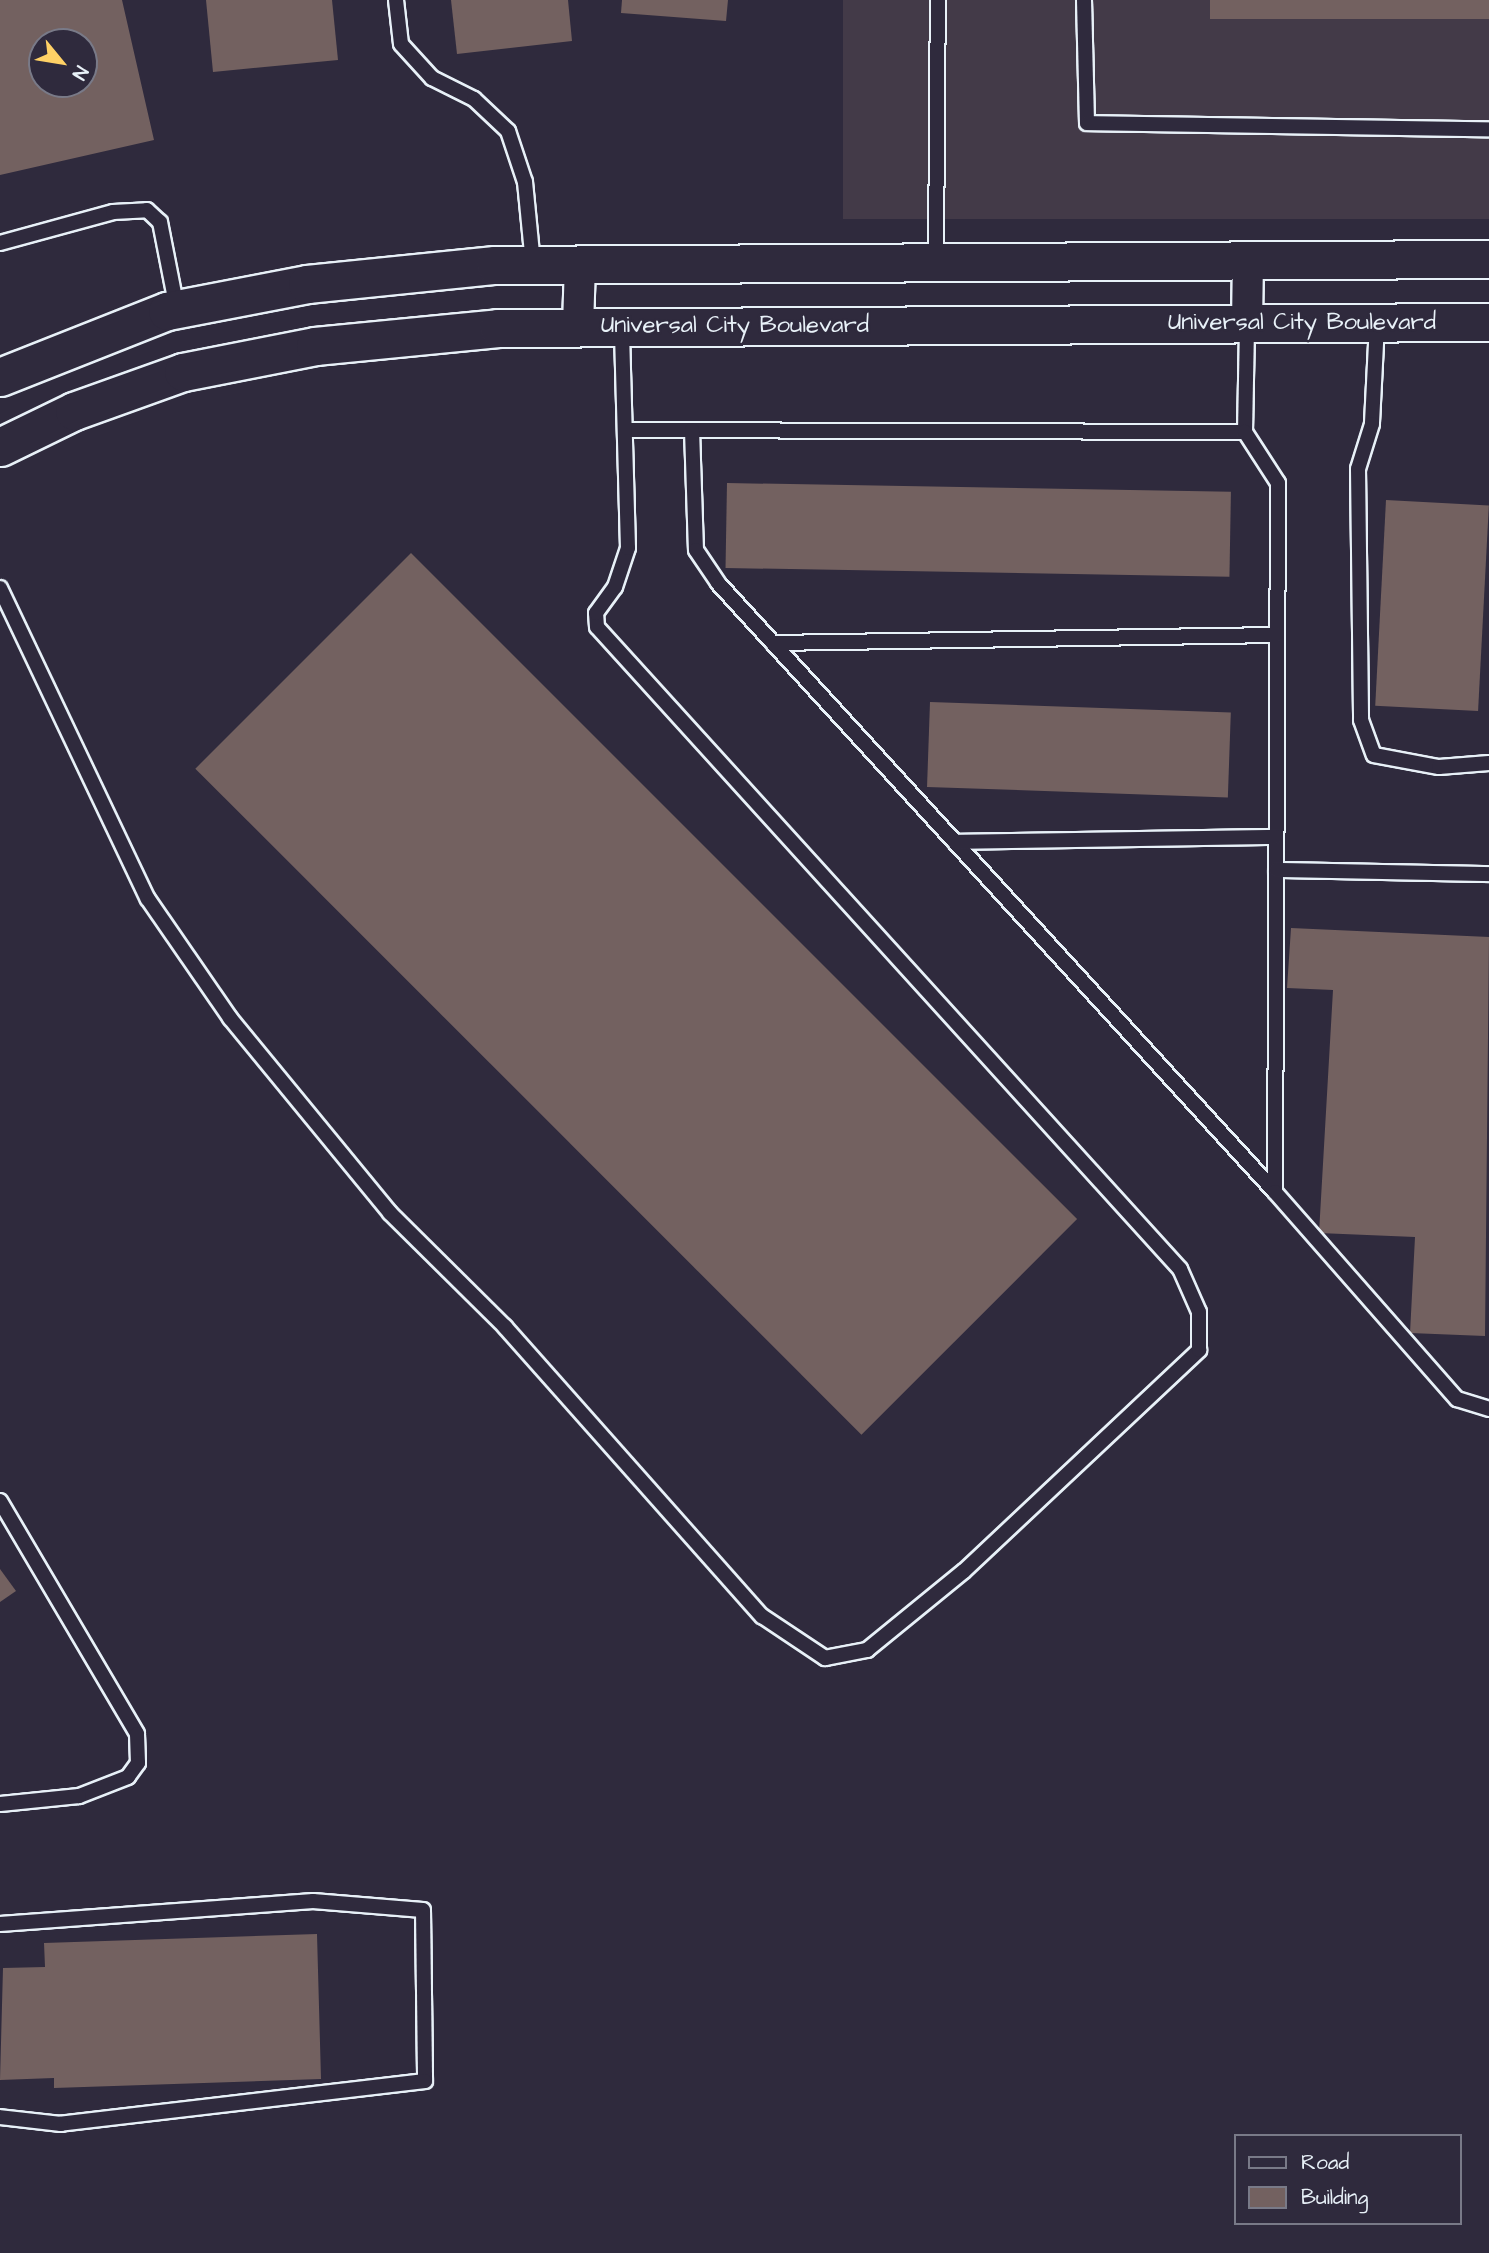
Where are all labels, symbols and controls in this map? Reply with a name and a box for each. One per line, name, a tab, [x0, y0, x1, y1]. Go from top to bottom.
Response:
north arrow	[28, 28, 98, 98]
text: N	[65, 61, 95, 85]
street label: Universal City Boulevard	[1168, 309, 1436, 337]
street label: Universal City Boulevard	[601, 312, 869, 340]
legend	[1234, 2134, 1461, 2225]
text: Road	[1301, 2148, 1349, 2177]
text: Building	[1301, 2183, 1368, 2212]

